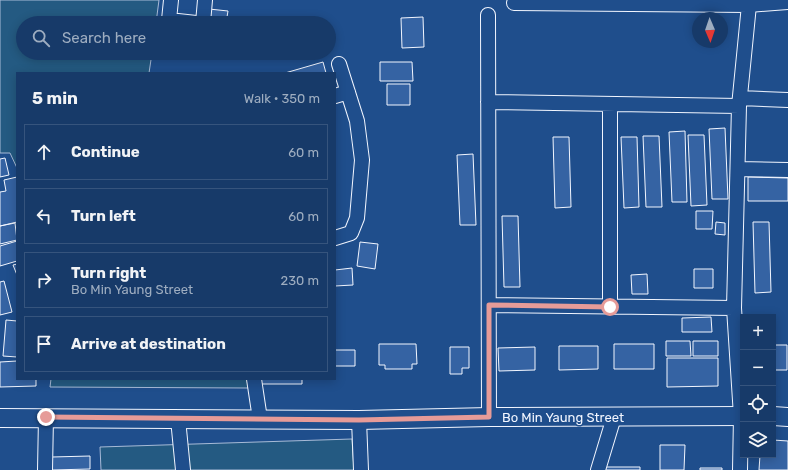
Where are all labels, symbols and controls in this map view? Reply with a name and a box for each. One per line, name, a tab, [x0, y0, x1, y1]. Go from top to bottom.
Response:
north arrow	[692, 12, 728, 48]
search box	[16, 16, 336, 60]
icon: search	[30, 27, 52, 49]
text: Search here	[62, 29, 146, 47]
text: 5 min	[32, 88, 78, 108]
text: Walk · 350 m	[244, 91, 320, 106]
icon: ahead	[33, 141, 55, 163]
text: Continue	[71, 143, 140, 161]
text: 60 m	[288, 145, 319, 160]
icon: left	[33, 205, 55, 227]
text: Turn left	[71, 207, 136, 225]
text: 60 m	[288, 209, 319, 224]
text: Turn right	[71, 264, 146, 282]
icon: right	[33, 269, 55, 291]
text: 230 m	[281, 273, 319, 288]
text: Bo Min Yaung Street	[71, 282, 193, 297]
route start	[601, 298, 619, 316]
map controls	[740, 314, 776, 458]
button: +	[740, 314, 776, 350]
icon: arrive	[33, 333, 55, 355]
text: Arrive at destination	[71, 335, 226, 353]
button: −	[740, 350, 776, 386]
button: locate	[740, 386, 776, 422]
route end	[37, 408, 55, 426]
street label: Bo Min Yaung Street	[502, 410, 624, 426]
button: layers	[740, 422, 776, 458]

